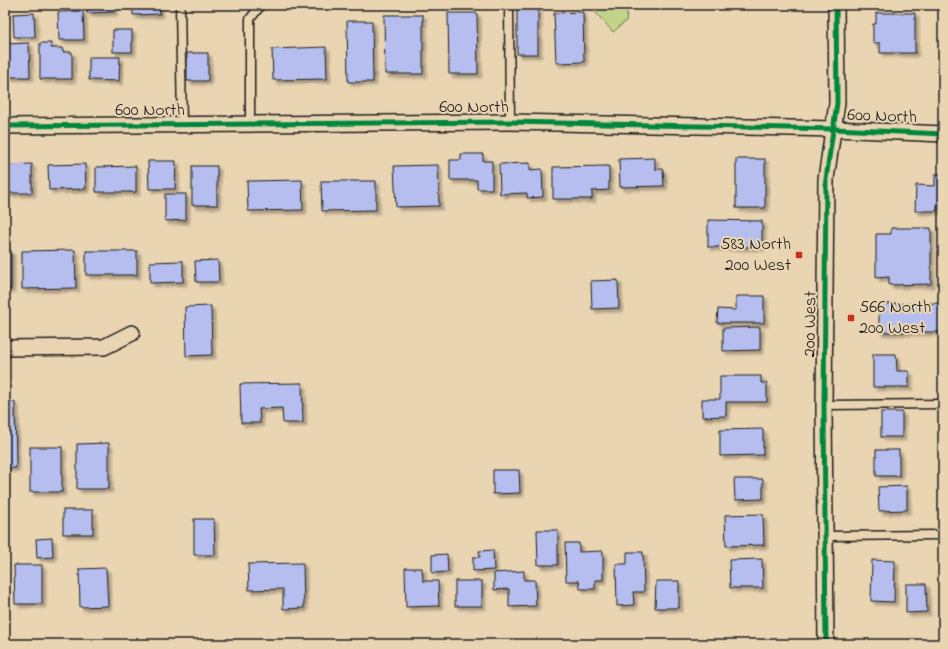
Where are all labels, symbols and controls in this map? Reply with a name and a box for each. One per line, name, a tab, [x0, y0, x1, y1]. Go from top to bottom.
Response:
street label: 600 North	[439, 95, 509, 121]
street label: 600 North	[115, 98, 185, 124]
street label: 600 North	[847, 103, 917, 131]
place label: 583 North 200 West	[720, 232, 791, 279]
marker: 583 North 200 West	[794, 250, 804, 260]
street label: 200 West	[797, 291, 825, 357]
place label: 566 North 200 West	[859, 295, 931, 342]
marker: 566 North 200 West	[846, 313, 856, 323]

